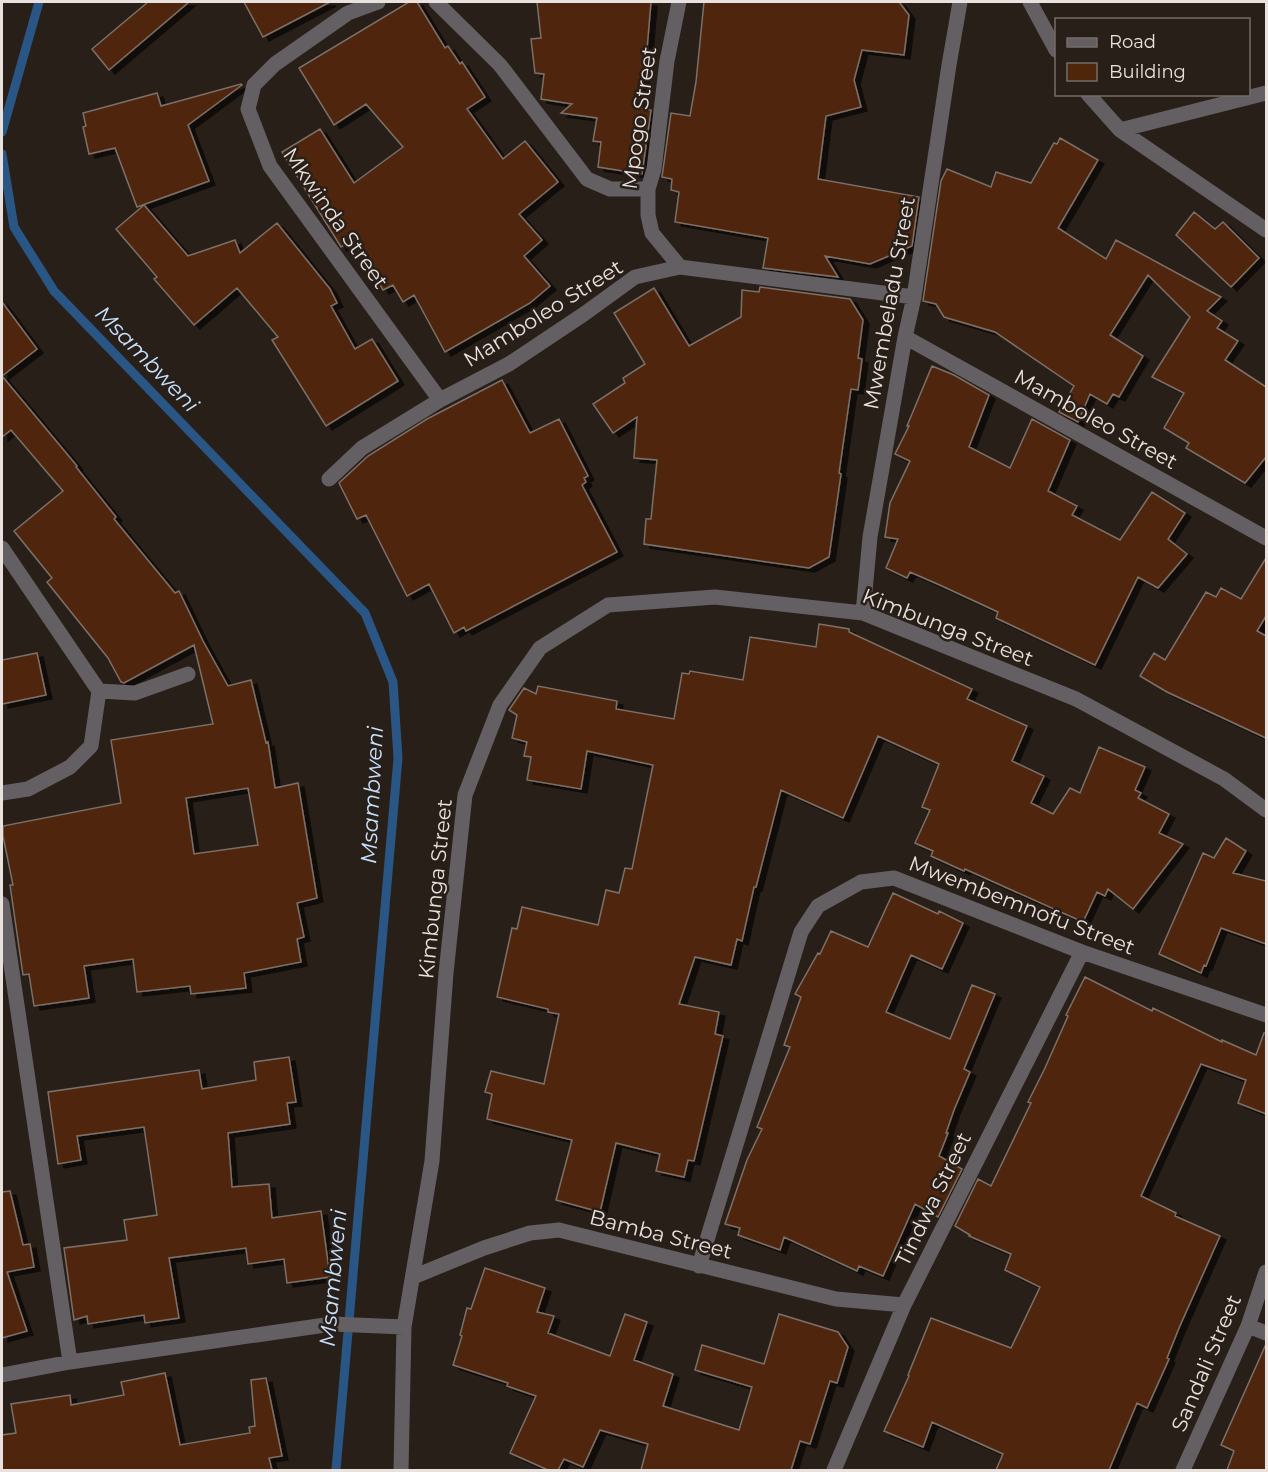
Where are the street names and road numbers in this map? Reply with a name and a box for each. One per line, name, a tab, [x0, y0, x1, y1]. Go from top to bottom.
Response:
street label: Mpogo Street	[617, 45, 661, 191]
street label: Mkwinda Street	[278, 143, 394, 293]
street label: Mwembeladu Street	[858, 195, 920, 411]
street label: Mamboleo Street	[459, 254, 627, 372]
street label: Mamboleo Street	[1010, 364, 1182, 474]
street label: Kimbunga Street	[859, 583, 1037, 671]
street label: Kimbunga Street	[413, 798, 457, 980]
street label: Mwembemnofu Street	[906, 850, 1138, 960]
street label: Tindwa Street	[890, 1128, 976, 1270]
street label: Bamba Street	[587, 1204, 735, 1264]
street label: Sandali Street	[1166, 1291, 1246, 1435]

